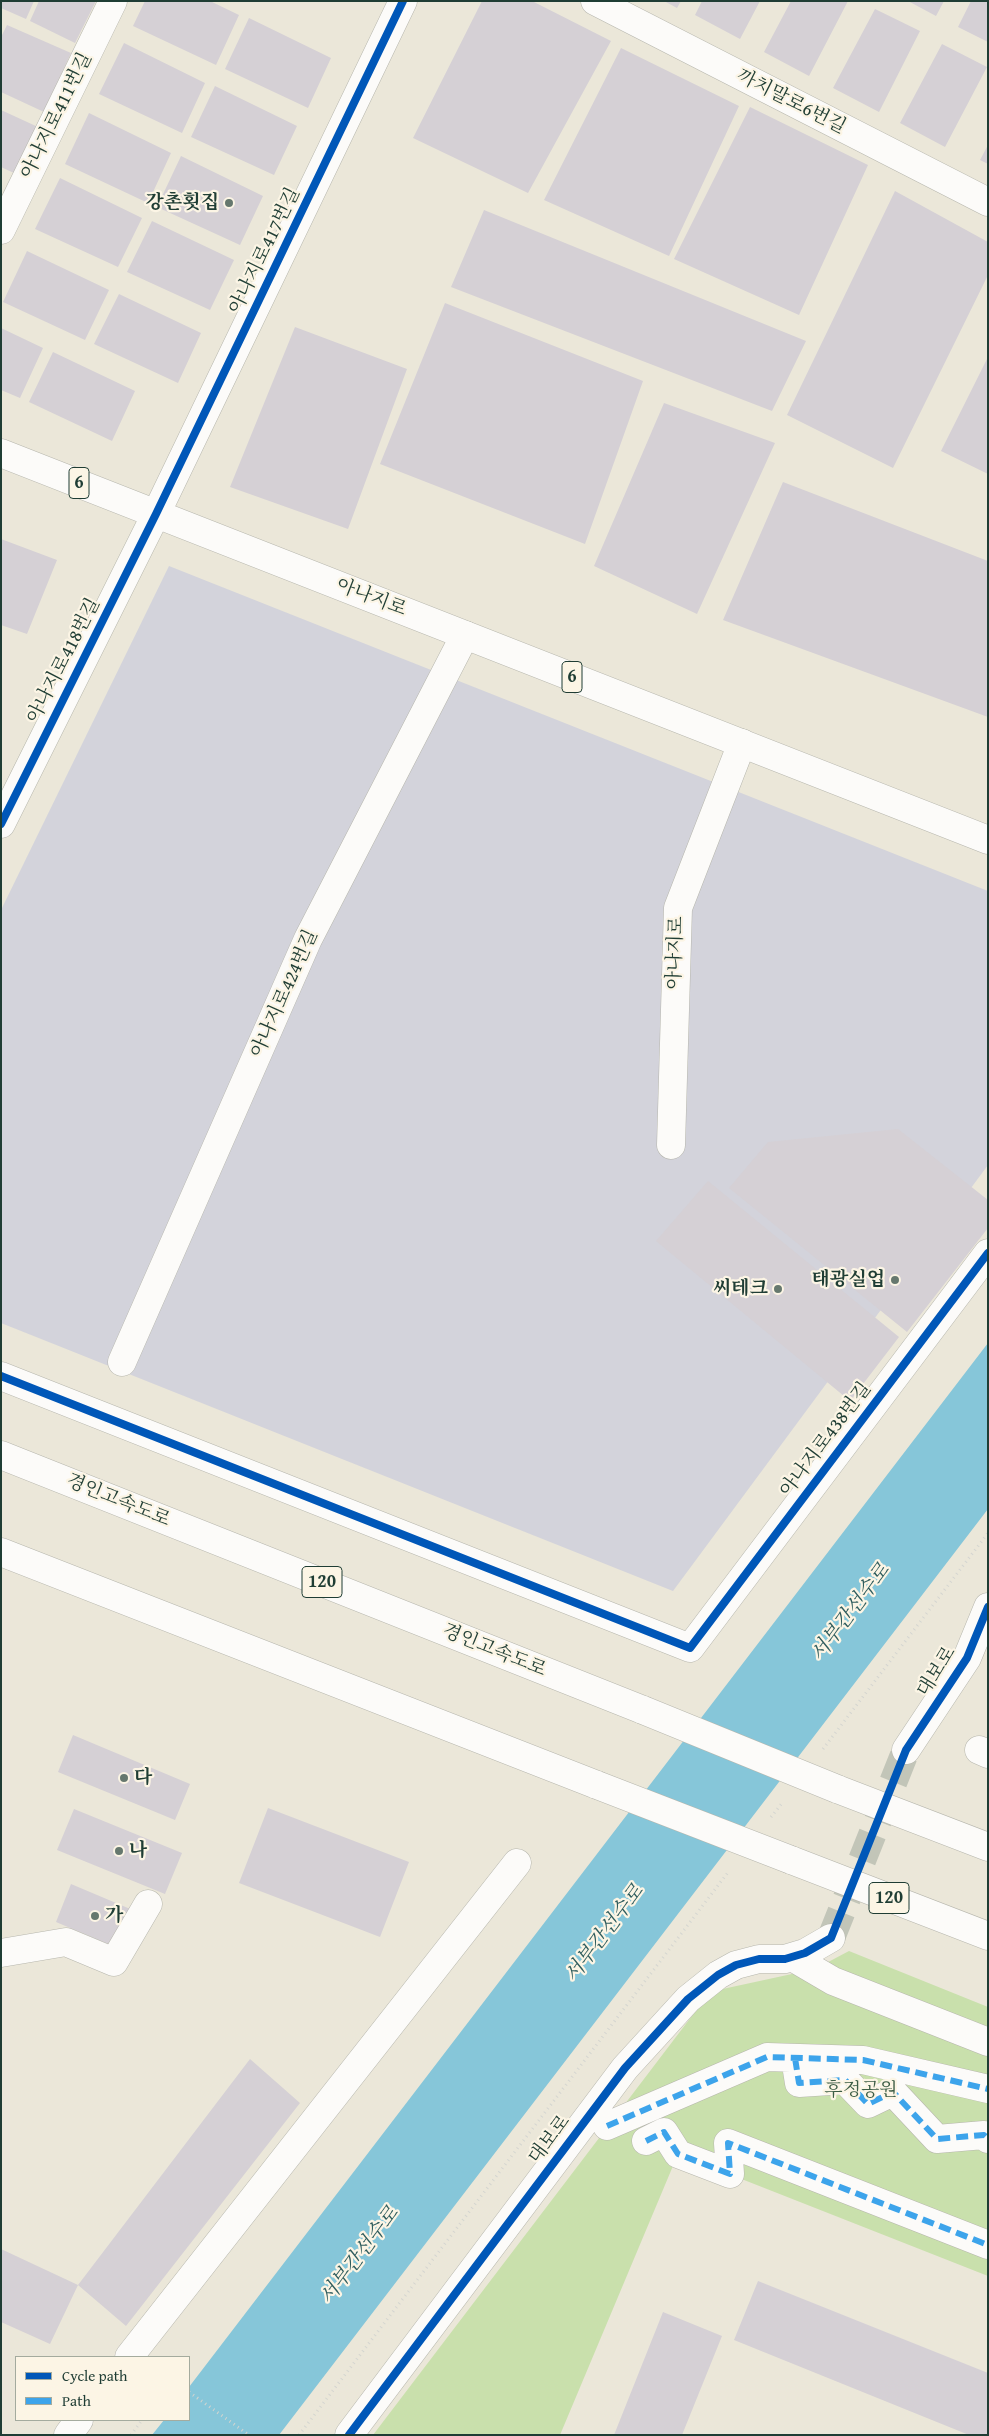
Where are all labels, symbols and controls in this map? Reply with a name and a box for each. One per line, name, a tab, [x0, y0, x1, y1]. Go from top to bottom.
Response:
street label: 아나지로411번길	[17, 49, 97, 183]
street label: 까치말로6번길	[733, 65, 849, 139]
street label: 아나지로417번길	[225, 184, 305, 318]
place label: 강촌횟집	[146, 192, 219, 214]
marker: 강촌횟집	[223, 197, 235, 209]
road number: 6	[69, 468, 89, 498]
street label: 아나지로	[333, 574, 409, 622]
street label: 아나지로418번길	[23, 595, 105, 727]
road number: 6	[562, 662, 582, 692]
street label: 아나지로	[663, 916, 689, 990]
street label: 아나지로424번길	[247, 927, 323, 1061]
place label: 태광실업	[812, 1269, 885, 1291]
marker: 태광실업	[889, 1274, 901, 1286]
place label: 씨테크	[713, 1278, 768, 1300]
marker: 씨테크	[772, 1283, 784, 1295]
street label: 아나지로438번길	[776, 1378, 876, 1502]
street label: 경인고속도로	[63, 1470, 173, 1532]
water label: 서부간선수로	[807, 1559, 895, 1667]
road number: 120	[302, 1566, 342, 1598]
street label: 경인고속도로	[439, 1620, 549, 1682]
street label: 대보로	[913, 1643, 961, 1701]
place label: 다	[134, 1767, 152, 1789]
marker: 다	[118, 1772, 130, 1784]
place label: 나	[129, 1840, 147, 1862]
marker: 나	[113, 1845, 125, 1857]
water label: 서부간선수로	[561, 1880, 649, 1988]
road number: 120	[869, 1882, 909, 1914]
place label: 가	[105, 1905, 123, 1927]
marker: 가	[89, 1910, 101, 1922]
park label: 후정공원	[824, 2080, 898, 2102]
street label: 대보로	[524, 2111, 576, 2169]
water label: 서부간선수로	[316, 2202, 404, 2310]
legend	[15, 2356, 190, 2421]
text: Cycle path	[62, 2365, 128, 2386]
text: Path	[62, 2390, 91, 2411]

